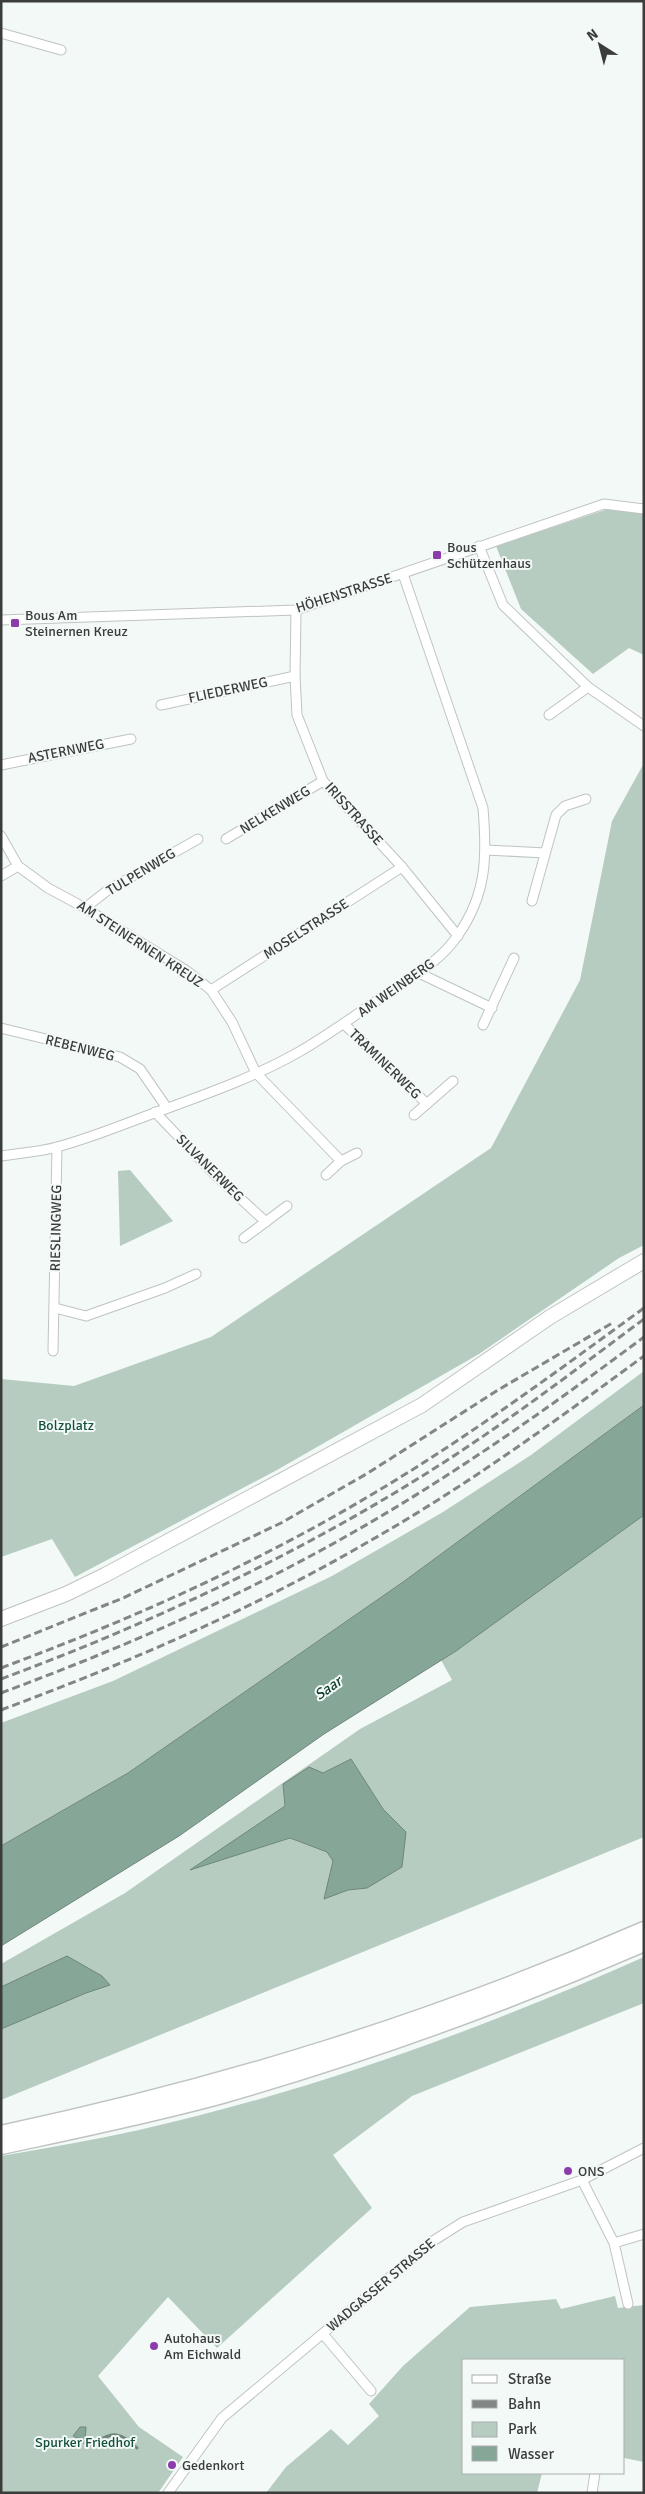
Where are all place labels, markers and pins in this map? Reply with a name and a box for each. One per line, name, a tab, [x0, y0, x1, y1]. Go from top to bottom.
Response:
place label: Bous Schützenhaus	[447, 539, 531, 572]
marker: Bous Schützenhaus	[431, 549, 443, 561]
place label: Bous Am Steinernen Kreuz	[25, 607, 128, 640]
marker: Bous Am Steinernen Kreuz	[9, 617, 21, 629]
place label: ONS	[578, 2163, 605, 2180]
marker: ONS	[562, 2165, 574, 2177]
place label: Autohaus Am Eichwald	[164, 2330, 241, 2363]
marker: Autohaus Am Eichwald	[148, 2340, 160, 2352]
place label: Gedenkort	[182, 2457, 245, 2474]
marker: Gedenkort	[166, 2459, 178, 2471]

